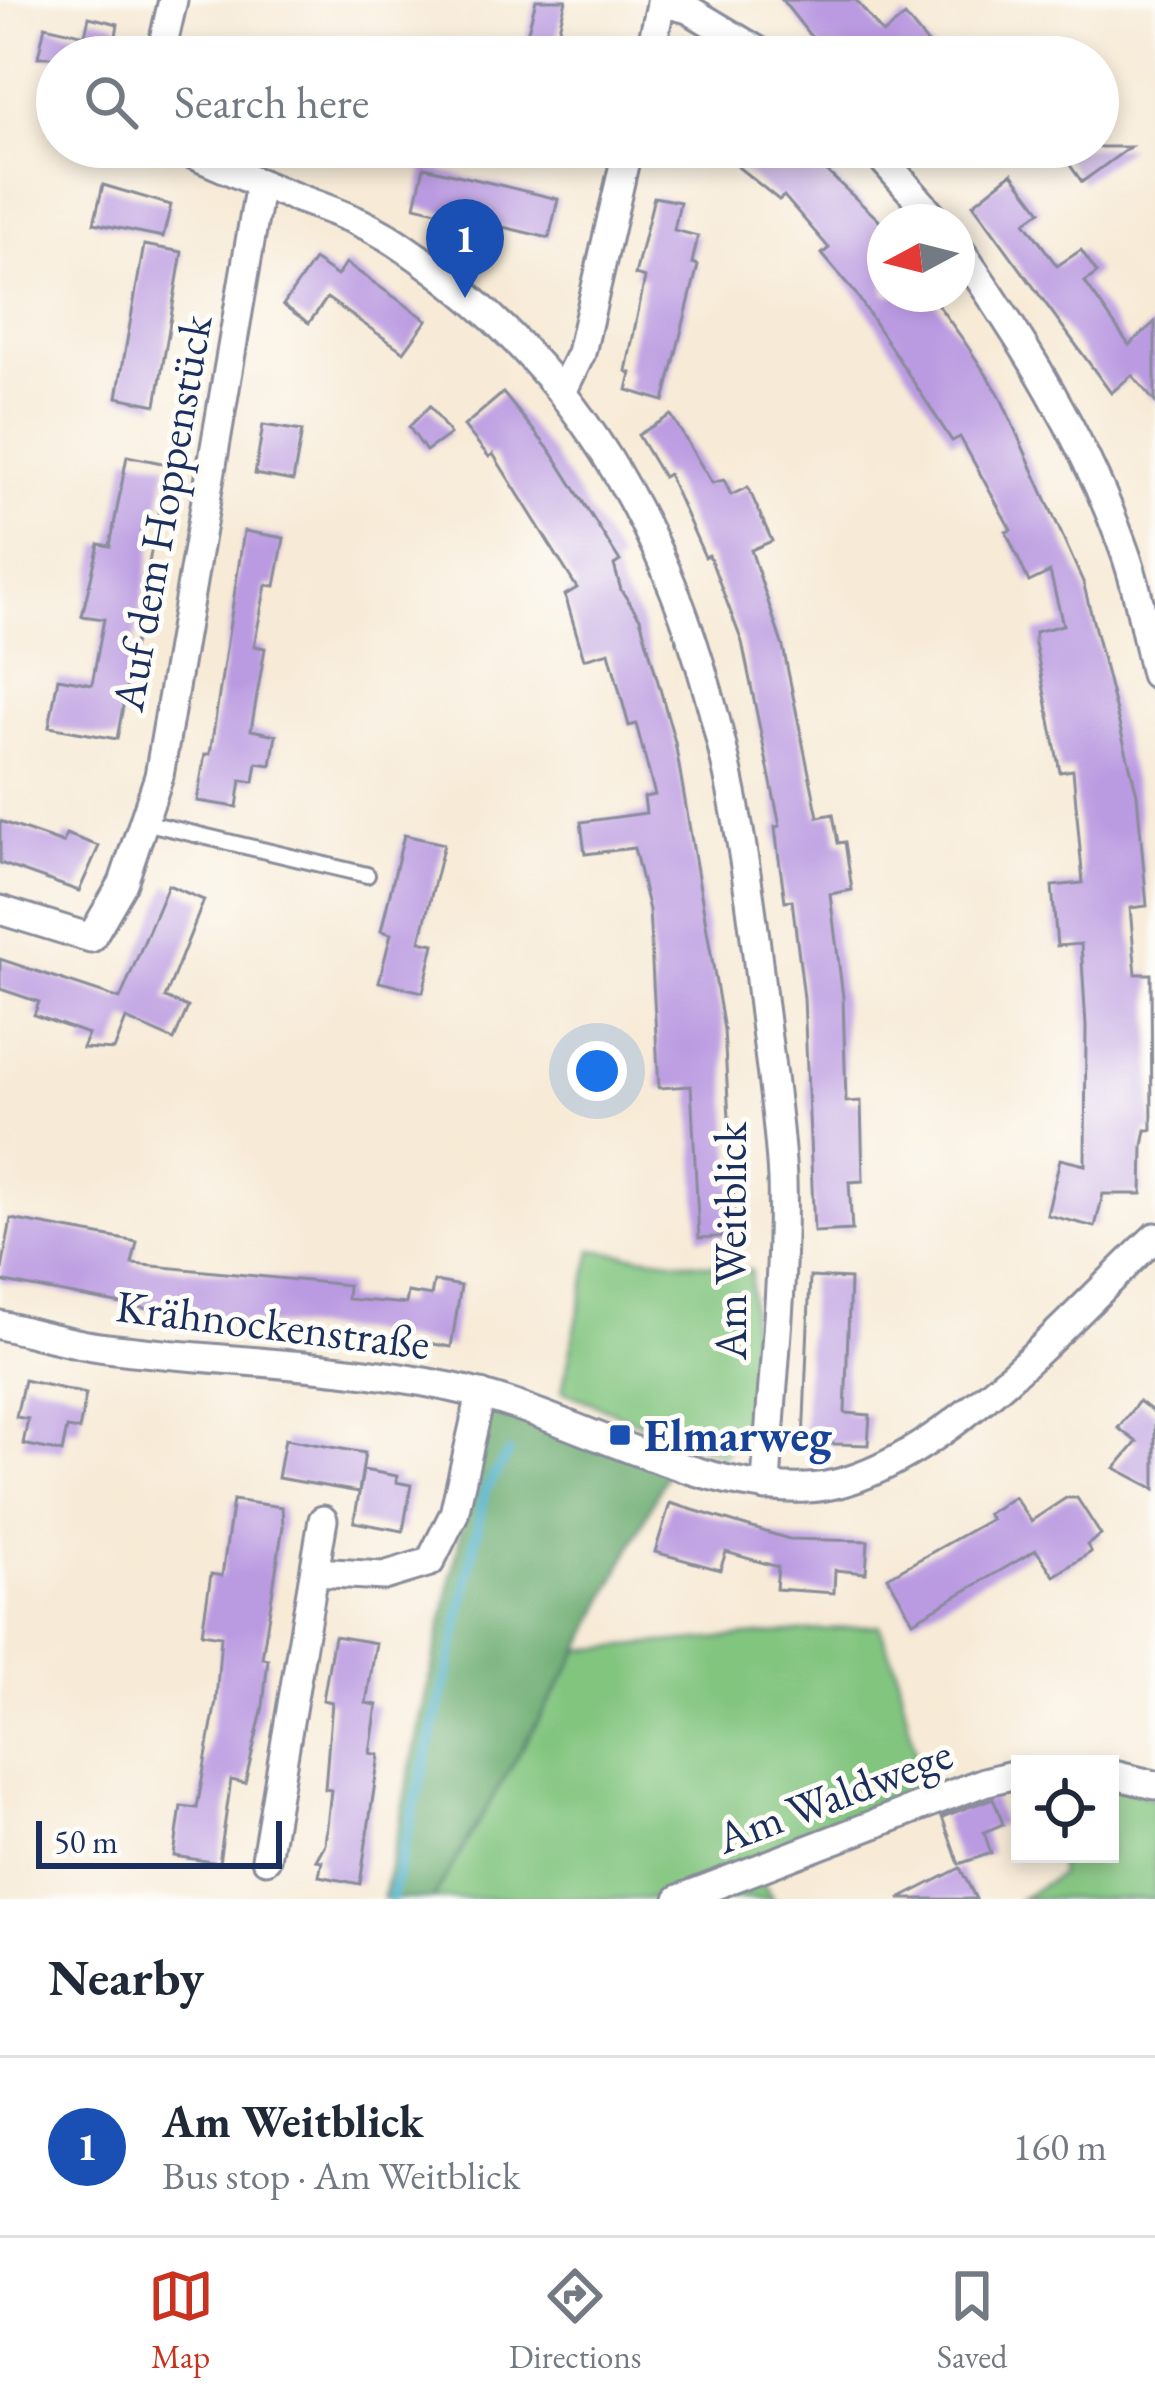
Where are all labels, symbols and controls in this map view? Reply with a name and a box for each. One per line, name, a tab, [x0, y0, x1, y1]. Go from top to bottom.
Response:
search box	[36, 36, 1119, 168]
icon: search	[78, 69, 144, 135]
text: Search here	[174, 73, 369, 131]
pin: 1	[426, 199, 504, 298]
north arrow	[867, 204, 975, 312]
street label: Auf dem Hoppenstück	[97, 310, 225, 716]
your location	[567, 1041, 627, 1101]
street label: Am Weitblick	[701, 1121, 759, 1361]
street label: Krähnockenstraße	[113, 1276, 433, 1372]
place label: Elmarweg	[644, 1406, 832, 1465]
marker: Elmarweg	[607, 1422, 633, 1448]
street label: Am Waldwege	[707, 1724, 960, 1867]
map controls	[1011, 1755, 1119, 1863]
button: locate	[1011, 1755, 1119, 1863]
scale bar	[36, 1815, 282, 1868]
text: 50 m	[54, 1820, 118, 1863]
text: Nearby	[48, 1944, 204, 2010]
text: Am Weitblick	[162, 2092, 423, 2150]
text: 1	[77, 2121, 97, 2172]
text: 160 m	[1013, 2121, 1107, 2172]
text: Bus stop · Am Weitblick	[162, 2150, 520, 2201]
tab: Map	[148, 2263, 214, 2378]
tab: Directions	[509, 2263, 642, 2378]
tab: Saved	[937, 2263, 1007, 2378]

